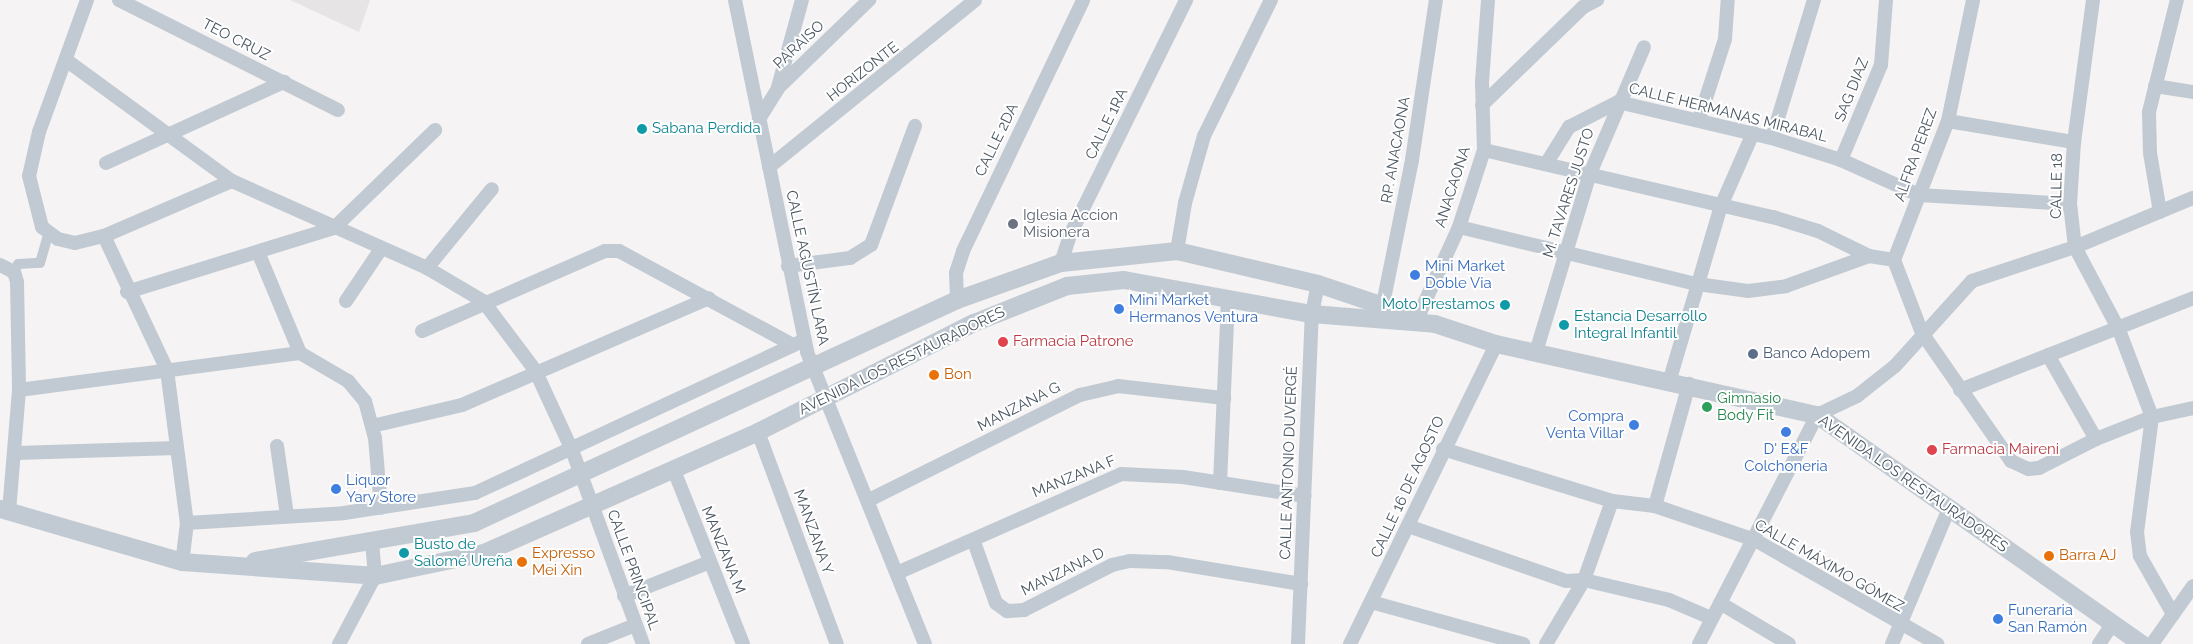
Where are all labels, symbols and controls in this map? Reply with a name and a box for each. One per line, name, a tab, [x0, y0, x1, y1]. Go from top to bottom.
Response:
street label: TEO CRUZ	[199, 15, 273, 65]
street label: PARAISO	[770, 17, 828, 73]
street label: HORIZONTE	[824, 38, 902, 106]
street label: SAG DIAZ	[1831, 55, 1873, 125]
street label: CALLE HERMANAS MIRABAL	[1627, 80, 1829, 146]
street label: CALLE 1RA	[1082, 85, 1132, 163]
street label: RP. ANACAONA	[1378, 95, 1414, 205]
street label: CALLE 2DA	[972, 101, 1022, 179]
street label: ALFRA PEREZ	[1891, 106, 1941, 204]
place label: Sabana Perdida	[652, 120, 761, 138]
marker: Sabana Perdida	[636, 123, 648, 135]
street label: M. TAVARES JUSTO	[1539, 125, 1599, 261]
street label: ANACAONA	[1431, 144, 1475, 230]
street label: CALLE 18	[2047, 153, 2067, 219]
street label: CALLE AGUSTÍN LARA	[782, 189, 832, 347]
place label: Iglesia Accion Misionera	[1023, 206, 1119, 241]
marker: Iglesia Accion Misionera	[1007, 218, 1019, 230]
place label: Mini Market Doble Via	[1425, 257, 1505, 292]
marker: Mini Market Doble Via	[1409, 269, 1421, 281]
place label: Mini Market Hermanos Ventura	[1129, 291, 1259, 326]
place label: Moto Prestamos	[1382, 296, 1495, 314]
marker: Moto Prestamos	[1499, 299, 1511, 311]
street label: AVENIDA LOS RESTAURADORES	[796, 303, 1008, 419]
marker: Mini Market Hermanos Ventura	[1113, 303, 1125, 315]
place label: Estancia Desarrollo Integral Infantil	[1574, 307, 1707, 342]
marker: Estancia Desarrollo Integral Infantil	[1558, 319, 1570, 331]
place label: Farmacia Patrone	[1013, 333, 1134, 351]
marker: Farmacia Patrone	[997, 336, 1009, 348]
place label: Banco Adopem	[1763, 345, 1871, 363]
marker: Banco Adopem	[1747, 348, 1759, 360]
place label: Bon	[944, 366, 972, 384]
street label: CALLE ANTONIO DUVERGÉ	[1277, 366, 1301, 560]
marker: Bon	[928, 369, 940, 381]
street label: MANZANA G	[974, 378, 1064, 436]
place label: Gimnasio Body Fit	[1717, 389, 1781, 424]
marker: Gimnasio Body Fit	[1701, 401, 1713, 413]
place label: Compra Venta Villar	[1545, 407, 1624, 442]
street label: AVENIDA LOS RESTAURADORES	[1815, 411, 2011, 557]
street label: CALLE 16 DE AGOSTO	[1367, 413, 1449, 561]
marker: Compra Venta Villar	[1628, 419, 1640, 431]
marker: D' E&F Colchoneria	[1780, 426, 1792, 438]
place label: D' E&F Colchoneria	[1744, 440, 1828, 475]
place label: Farmacia Maireni	[1942, 441, 2059, 459]
marker: Farmacia Maireni	[1926, 444, 1938, 456]
street label: MANZANA F	[1029, 452, 1119, 502]
place label: Liquor Yary Store	[346, 471, 416, 506]
marker: Liquor Yary Store	[330, 483, 342, 495]
street label: MANZANA Y	[789, 487, 837, 577]
street label: MANZANA M	[697, 503, 749, 597]
street label: CALLE PRINCIPAL	[603, 507, 663, 633]
street label: CALLE MÁXIMO GÓMEZ	[1751, 516, 1907, 616]
place label: Busto de Salomé Ureña	[414, 535, 513, 570]
place label: Expresso Mei Xin	[532, 544, 595, 579]
street label: MANZANA D	[1018, 544, 1108, 600]
marker: Busto de Salomé Ureña	[398, 547, 410, 559]
place label: Barra AJ	[2059, 547, 2117, 565]
marker: Barra AJ	[2043, 550, 2055, 562]
marker: Expresso Mei Xin	[516, 556, 528, 568]
place label: Funeraria San Ramón	[2008, 601, 2087, 636]
marker: Funeraria San Ramón	[1992, 613, 2004, 625]

